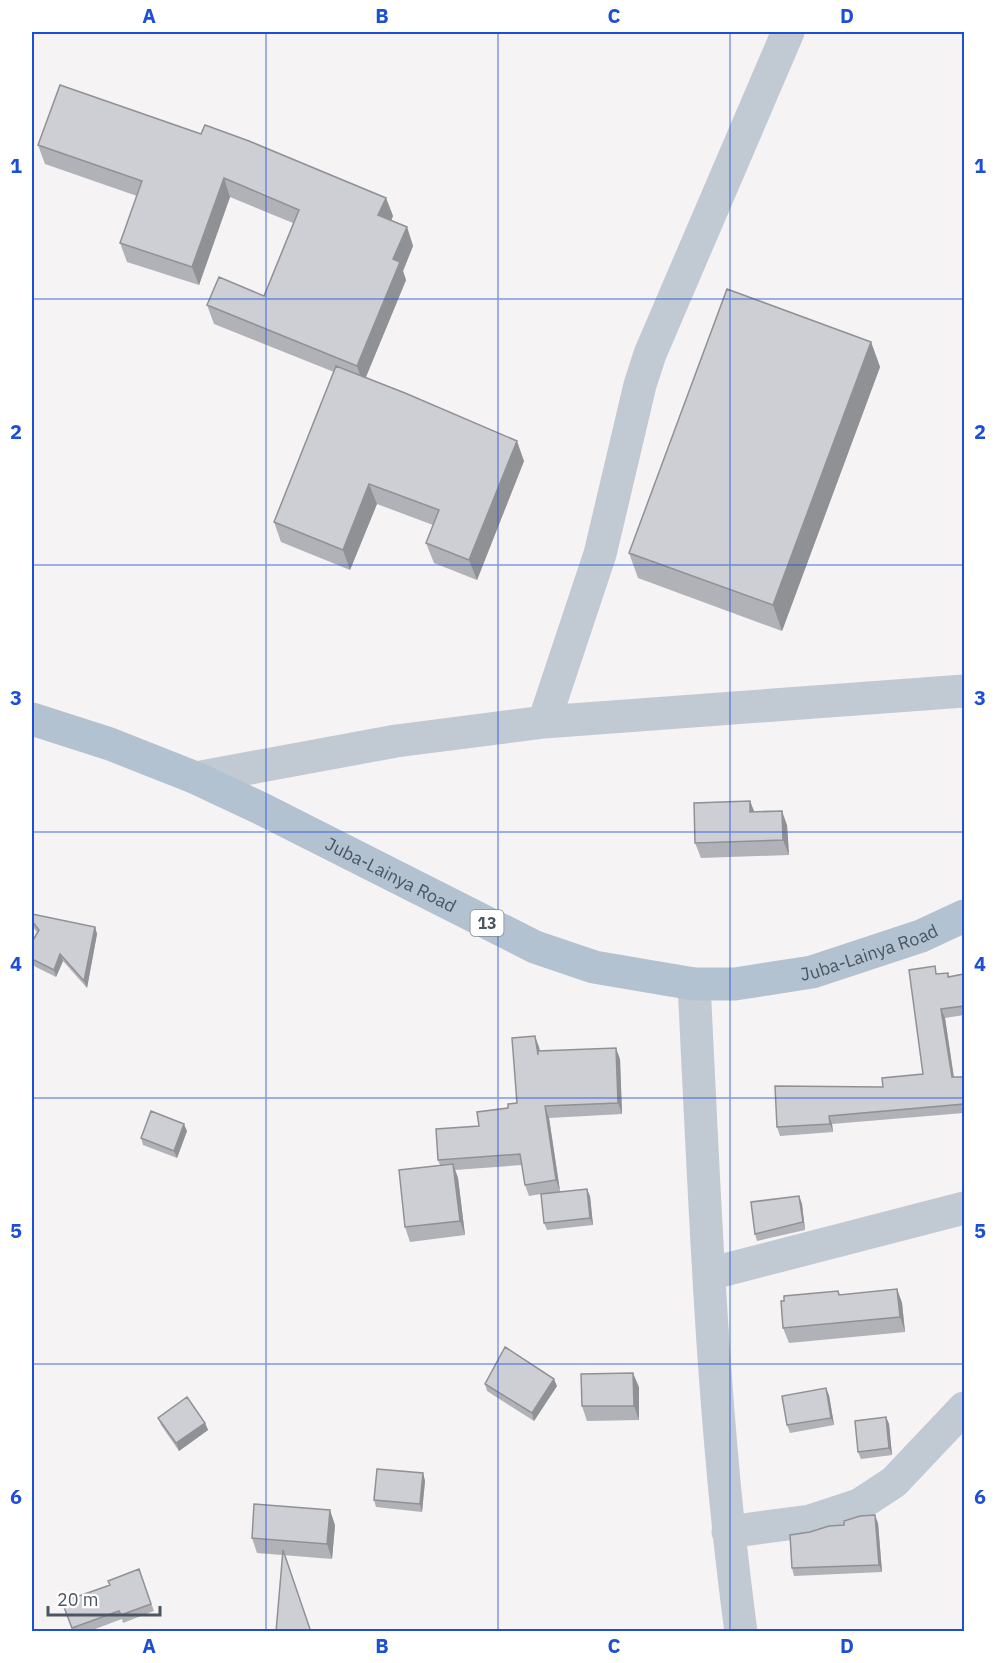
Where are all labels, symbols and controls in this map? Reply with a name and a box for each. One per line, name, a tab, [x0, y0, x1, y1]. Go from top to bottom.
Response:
text: A	[142, 2, 156, 29]
text: B	[375, 2, 389, 29]
text: C	[607, 2, 621, 29]
text: D	[840, 2, 854, 29]
text: 1	[10, 152, 22, 179]
text: 1	[974, 152, 986, 179]
text: 2	[10, 418, 22, 445]
text: 2	[974, 418, 986, 445]
text: 3	[10, 684, 22, 711]
text: 3	[974, 684, 986, 711]
street label: Juba-Lainya Road	[322, 832, 461, 917]
road number: 13	[470, 910, 504, 936]
street label: Juba-Lainya Road	[799, 918, 942, 985]
text: 4	[10, 950, 22, 977]
text: 4	[974, 950, 986, 977]
text: 5	[10, 1217, 22, 1244]
text: 5	[974, 1217, 986, 1244]
text: 6	[10, 1483, 22, 1510]
text: 6	[974, 1483, 986, 1510]
scale bar	[48, 1579, 160, 1617]
text: 20 m	[57, 1588, 99, 1611]
text: A	[142, 1632, 156, 1659]
text: B	[375, 1632, 389, 1659]
text: C	[607, 1632, 621, 1659]
text: D	[840, 1632, 854, 1659]

